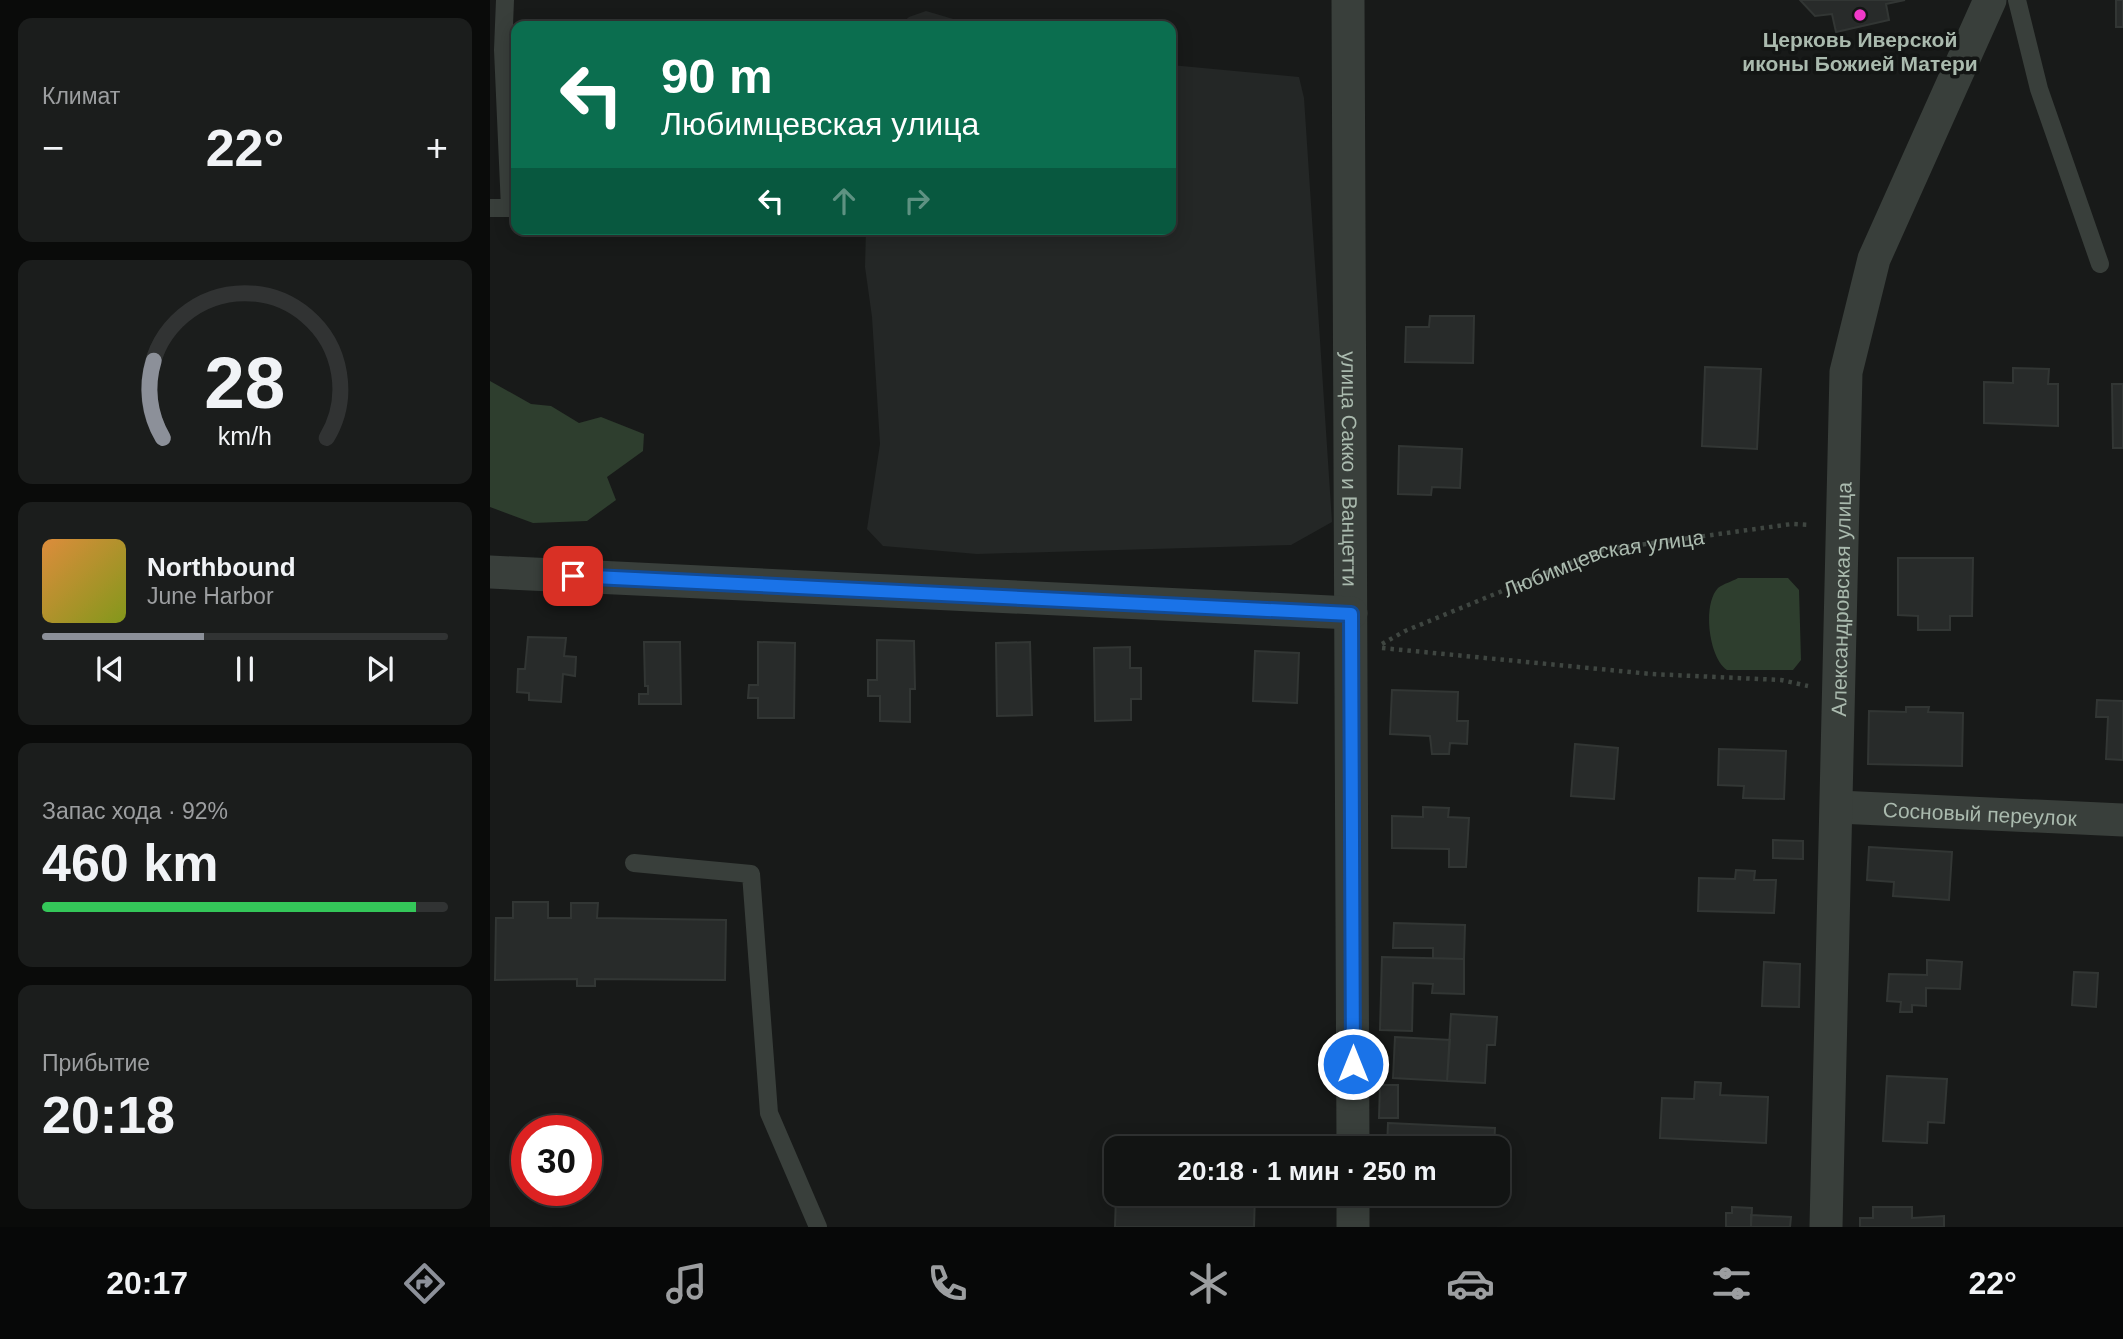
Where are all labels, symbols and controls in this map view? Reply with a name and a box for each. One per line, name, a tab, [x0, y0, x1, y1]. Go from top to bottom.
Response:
marker: Церковь Иверской иконы Божией Матери	[1852, 7, 1868, 23]
place label: Церковь Иверской иконы Божией Матери	[1742, 28, 1978, 75]
icon: left	[546, 49, 637, 140]
text: 90 m	[661, 49, 773, 103]
text: Климат	[42, 83, 120, 109]
text: Любимцевская улица	[661, 106, 979, 142]
text: 22°	[206, 119, 284, 177]
text: −	[42, 127, 64, 169]
text: +	[426, 127, 448, 169]
icon: left	[752, 182, 790, 220]
icon: ahead	[825, 182, 863, 220]
icon: right	[898, 182, 936, 220]
text: 28	[205, 342, 285, 423]
street label: улица Сакко и Ванцетти	[1338, 351, 1362, 587]
text: km/h	[218, 421, 272, 449]
street label: Александровская улица	[1826, 481, 1855, 717]
street label: Любимцевская улица	[1500, 525, 1706, 601]
pin	[543, 546, 603, 606]
text: Northbound	[147, 552, 296, 582]
icon: arrive	[554, 557, 592, 595]
text: June Harbor	[147, 583, 274, 609]
icon: previous	[91, 650, 129, 688]
icon: pause	[226, 650, 264, 688]
icon: next	[361, 650, 399, 688]
text: Запас хода · 92%	[42, 798, 228, 824]
street label: Сосновый переулок	[1882, 798, 2078, 829]
text: 460 km	[42, 834, 218, 892]
position arrow	[1316, 1027, 1390, 1101]
text: Прибытие	[42, 1050, 150, 1076]
text: 20:18	[42, 1086, 175, 1144]
speed limit sign: 30	[511, 1115, 602, 1206]
text: 20:18 · 1 мин · 250 m	[1177, 1156, 1437, 1186]
icon: directions	[400, 1259, 449, 1308]
icon: music	[662, 1259, 711, 1308]
icon: phone	[923, 1259, 972, 1308]
icon: climate	[1184, 1259, 1233, 1308]
icon: car	[1446, 1259, 1495, 1308]
icon: filters	[1707, 1259, 1756, 1308]
text: 20:17	[106, 1265, 188, 1301]
text: 22°	[1968, 1265, 2017, 1301]

